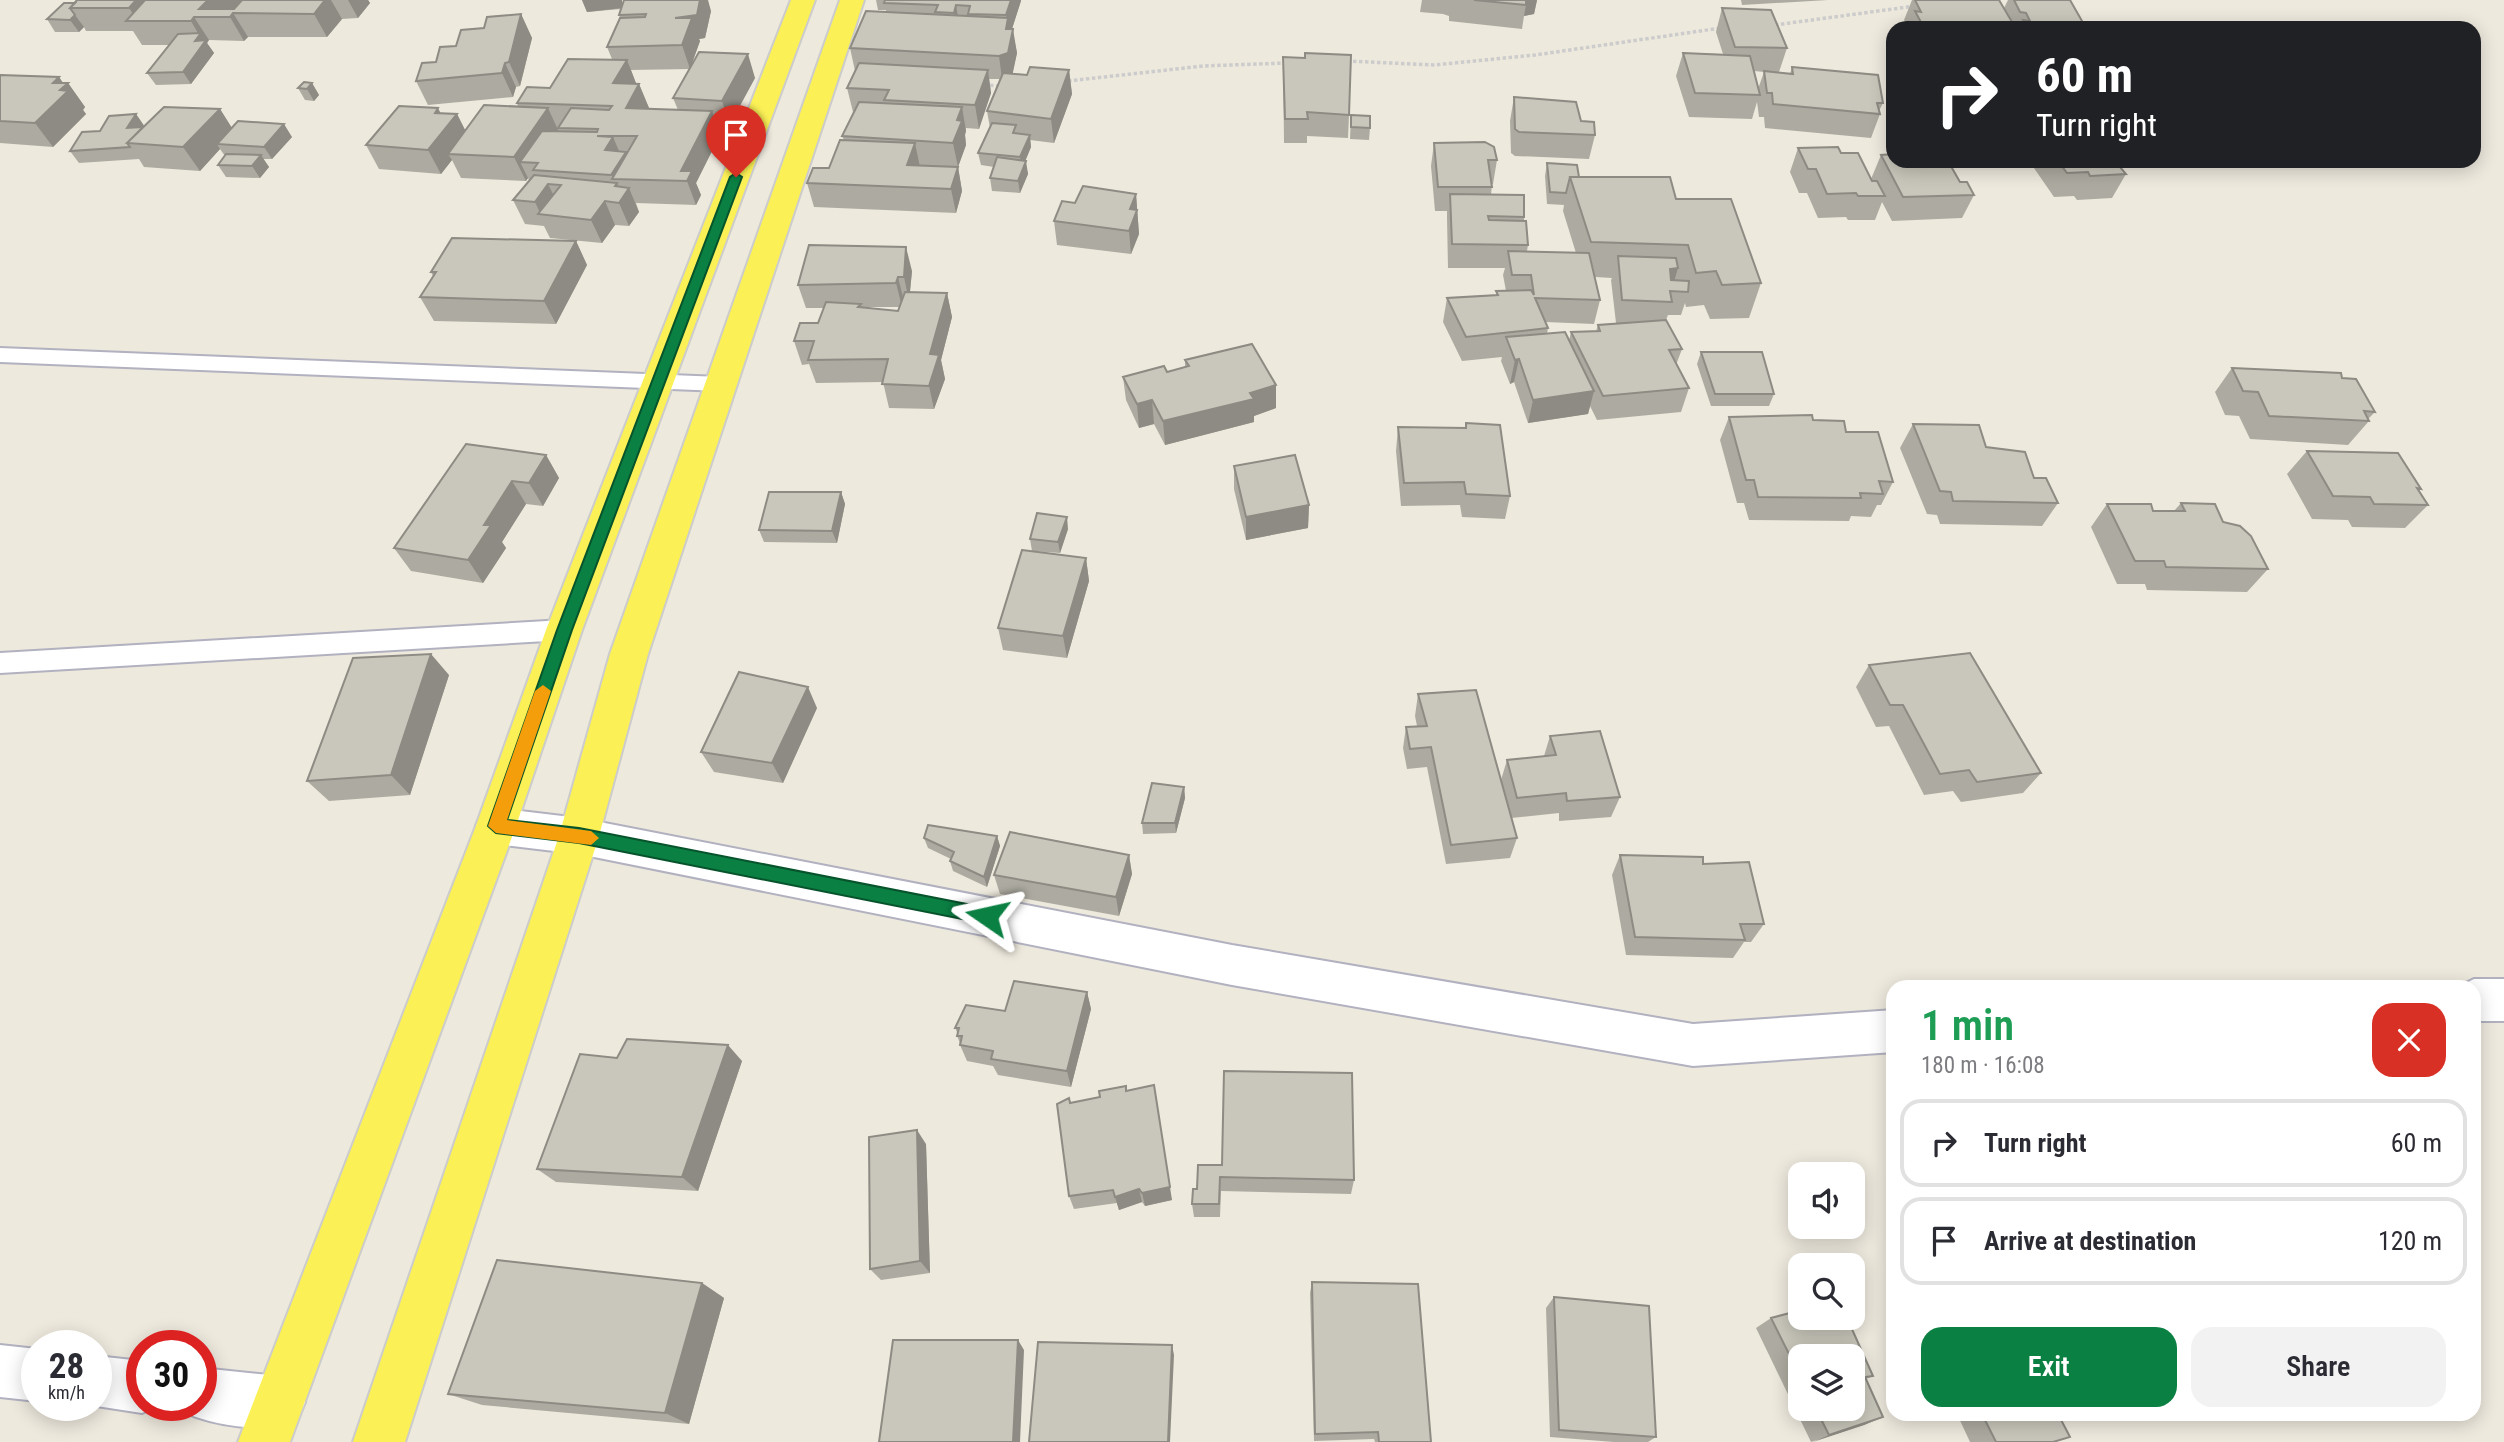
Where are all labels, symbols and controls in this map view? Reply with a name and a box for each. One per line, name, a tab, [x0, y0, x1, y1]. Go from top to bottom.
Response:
text: 60 m	[2036, 47, 2133, 104]
icon: right	[1921, 49, 2012, 140]
pin	[706, 105, 766, 177]
text: Turn right	[2036, 106, 2157, 144]
icon: arrive	[717, 116, 755, 154]
position arrow	[950, 879, 1024, 953]
text: 1 min	[1921, 1001, 2014, 1050]
button: close	[2372, 1003, 2446, 1077]
text: 180 m · 16:08	[1921, 1052, 2045, 1079]
icon: right	[1925, 1124, 1963, 1162]
text: Turn right	[1984, 1128, 2086, 1158]
text: 60 m	[2391, 1128, 2442, 1158]
map controls	[1788, 1162, 1865, 1421]
button: sound	[1788, 1162, 1865, 1239]
icon: arrive	[1925, 1222, 1963, 1260]
text: Arrive at destination	[1984, 1226, 2196, 1256]
text: 120 m	[2378, 1226, 2442, 1256]
button: search	[1788, 1253, 1865, 1330]
button: Exit	[1921, 1327, 2177, 1407]
button: Share	[2191, 1327, 2446, 1407]
speed limit sign: 30	[126, 1330, 217, 1421]
button: layers	[1788, 1344, 1865, 1421]
text: 28	[49, 1346, 84, 1387]
text: km/h	[48, 1382, 85, 1403]

